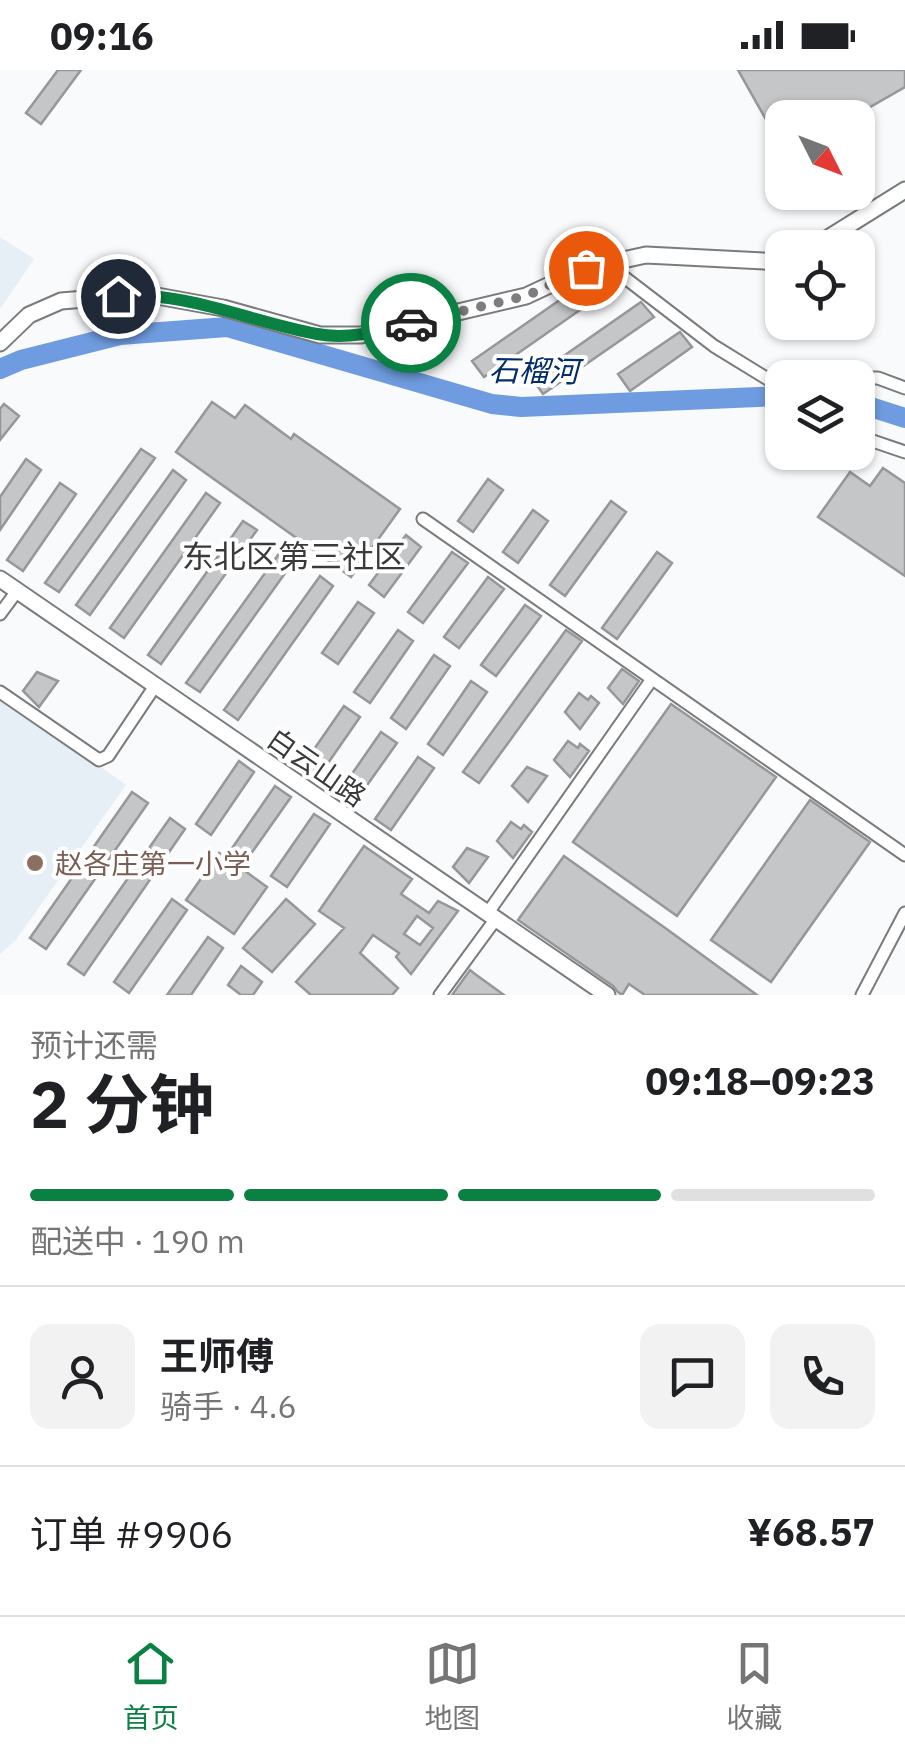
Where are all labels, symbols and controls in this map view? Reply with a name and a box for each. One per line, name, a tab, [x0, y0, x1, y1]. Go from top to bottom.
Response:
text: 09:16	[50, 11, 154, 60]
north arrow	[765, 100, 875, 210]
map controls	[765, 100, 875, 470]
pin	[544, 226, 629, 311]
button: locate	[765, 230, 875, 340]
icon: bag	[559, 241, 614, 296]
pin	[76, 254, 161, 339]
icon: home	[91, 269, 146, 324]
courier	[361, 273, 461, 373]
icon: car	[384, 296, 439, 351]
water label: 石榴河	[489, 350, 584, 390]
button: layers	[765, 360, 875, 470]
district label: 东北区第三社区	[182, 535, 406, 577]
street label: 白云山路	[261, 720, 373, 814]
place label: 赵各庄第一小学	[55, 845, 251, 882]
marker: 赵各庄第一小学	[24, 852, 46, 874]
text: 预计还需	[30, 1024, 158, 1066]
text: 09:18–09:23	[645, 1056, 875, 1105]
text: 2 分钟	[30, 1061, 214, 1146]
text: 配送中 · 190 m	[30, 1220, 245, 1262]
button: person	[30, 1324, 135, 1429]
button: chat	[640, 1324, 745, 1429]
button: phone	[770, 1324, 875, 1429]
text: 王师傅	[160, 1331, 274, 1380]
text: 骑手 · 4.6	[160, 1385, 297, 1427]
text: ¥68.57	[747, 1507, 875, 1556]
text: 订单 #9906	[30, 1509, 233, 1558]
tab: 首页	[123, 1636, 179, 1736]
tab: 地图	[424, 1636, 480, 1736]
tab: 收藏	[726, 1636, 782, 1736]

